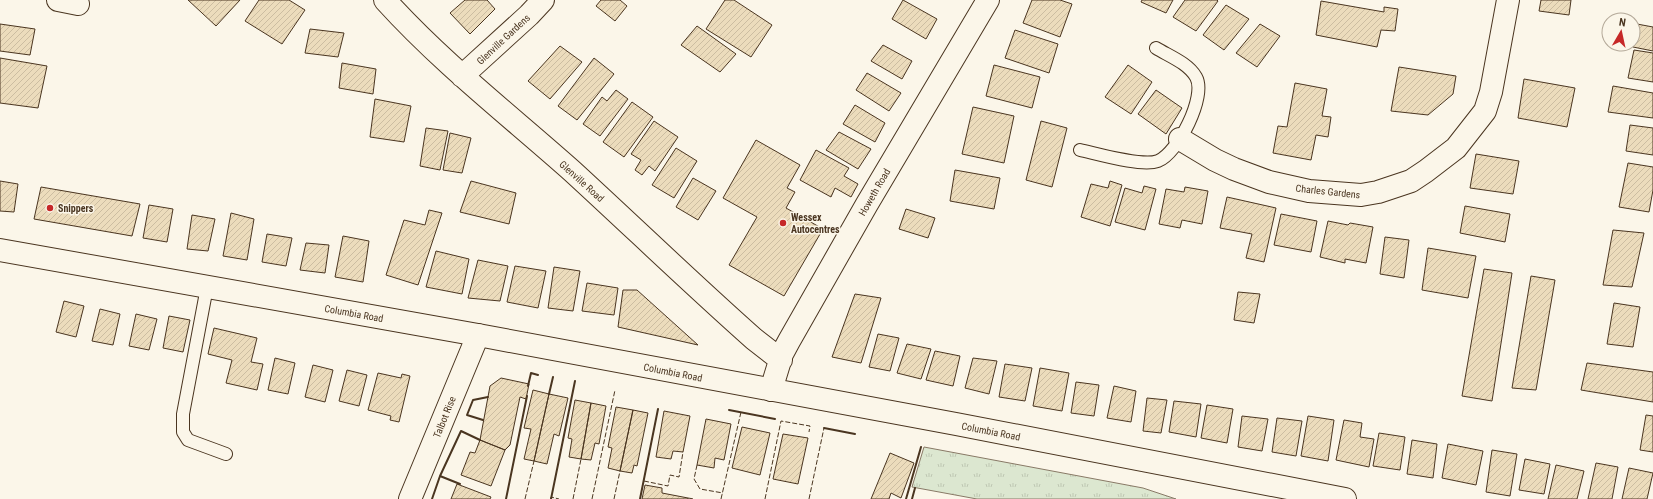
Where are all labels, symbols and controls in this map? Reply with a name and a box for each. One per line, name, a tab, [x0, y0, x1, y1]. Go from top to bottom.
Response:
street label: Glenville Gardens	[475, 12, 532, 67]
north arrow	[1601, 12, 1641, 52]
text: N	[1618, 16, 1627, 30]
street label: Glenville Road	[557, 159, 606, 204]
street label: Howeth Road	[857, 167, 892, 218]
street label: Charles Gardens	[1295, 183, 1361, 200]
marker: Snippers	[45, 203, 55, 213]
place label: Snippers	[58, 203, 94, 214]
place label: Wessex Autocentres	[791, 212, 840, 235]
marker: Wessex Autocentres	[778, 218, 788, 228]
street label: Columbia Road	[324, 303, 384, 324]
street label: Columbia Road	[643, 361, 703, 384]
street label: Talbot Rise	[431, 395, 458, 440]
street label: Columbia Road	[961, 420, 1021, 443]

